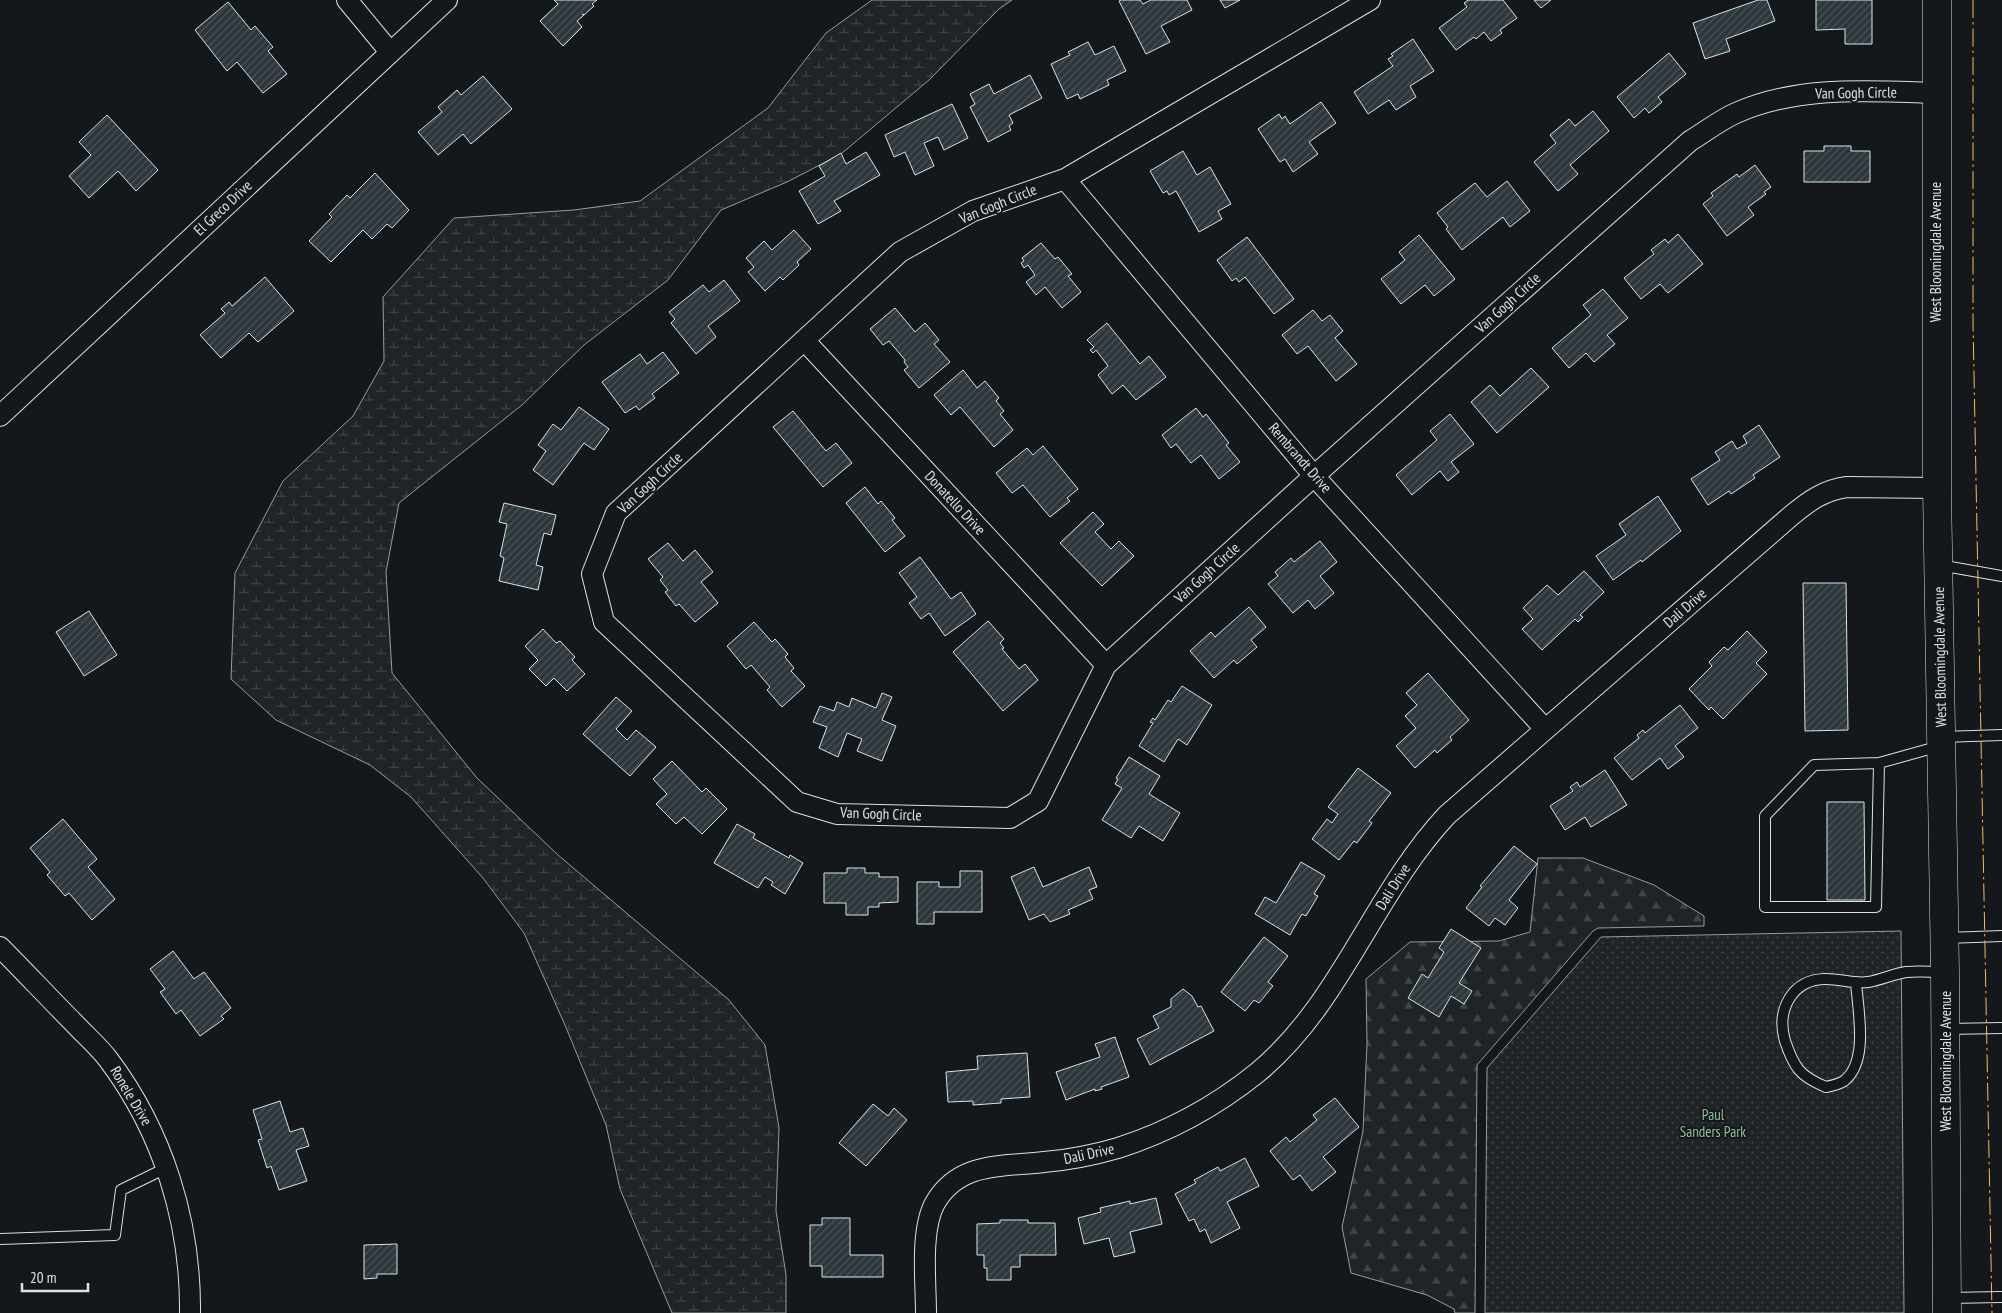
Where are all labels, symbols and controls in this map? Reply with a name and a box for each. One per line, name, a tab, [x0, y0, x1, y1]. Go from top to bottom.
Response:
street label: Van Gogh Circle	[1814, 82, 1897, 103]
street label: El Greco Drive	[190, 176, 256, 239]
street label: Van Gogh Circle	[956, 179, 1039, 228]
street label: West Bloomingdale Avenue	[1926, 182, 1945, 322]
street label: Van Gogh Circle	[1470, 268, 1544, 338]
street label: Rembrandt Drive	[1265, 419, 1336, 497]
street label: Van Gogh Circle	[613, 448, 686, 518]
street label: Donatello Drive	[921, 467, 990, 539]
street label: Van Gogh Circle	[1169, 538, 1243, 608]
street label: Dali Drive	[1659, 584, 1710, 632]
street label: West Bloomingdale Avenue	[1929, 587, 1950, 727]
street label: Van Gogh Circle	[839, 803, 922, 824]
street label: Dali Drive	[1371, 860, 1414, 913]
street label: West Bloomingdale Avenue	[1936, 991, 1955, 1131]
street label: Ronele Drive	[106, 1063, 157, 1129]
park label: Paul Sanders Park	[1680, 1105, 1746, 1141]
street label: Dali Drive	[1062, 1139, 1116, 1168]
scale bar	[22, 1260, 89, 1292]
text: 20 m	[30, 1268, 56, 1287]

